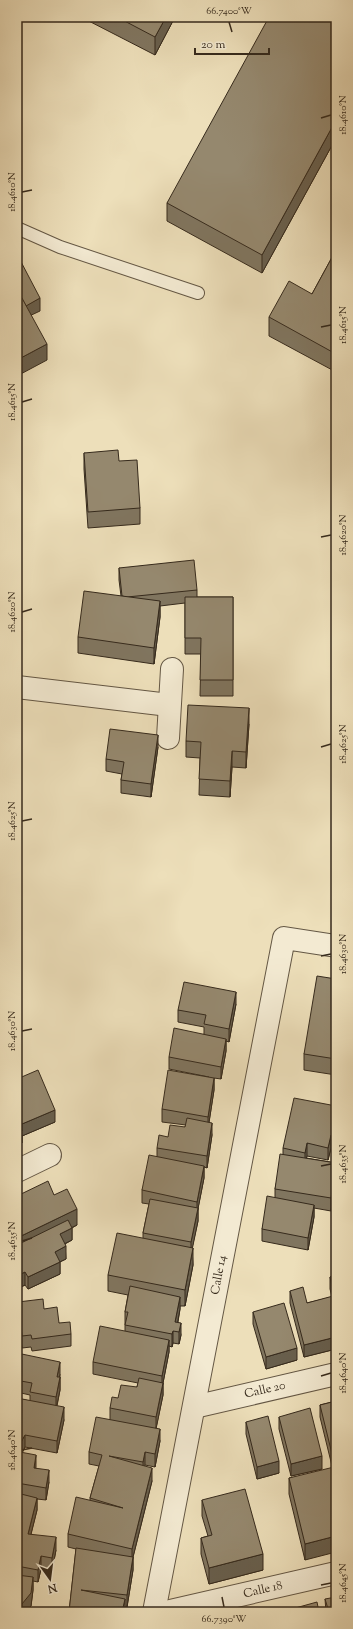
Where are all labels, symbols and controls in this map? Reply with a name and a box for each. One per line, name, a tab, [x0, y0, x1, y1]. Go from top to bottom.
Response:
text: 66.7400°W	[206, 4, 252, 19]
scale bar	[195, 30, 269, 56]
text: 20 m	[201, 36, 226, 54]
text: 18.4610°N	[336, 95, 351, 135]
text: 18.4610°N	[5, 172, 20, 212]
text: 18.4615°N	[336, 306, 351, 344]
text: 18.4615°N	[5, 383, 20, 421]
text: 18.4620°N	[336, 514, 351, 555]
text: 18.4620°N	[5, 591, 20, 632]
text: 18.4625°N	[336, 724, 351, 764]
text: 18.4625°N	[5, 801, 20, 841]
text: 18.4630°N	[336, 934, 351, 974]
text: 18.4630°N	[5, 1011, 20, 1051]
text: 18.4635°N	[336, 1145, 351, 1183]
text: 18.4635°N	[5, 1222, 20, 1260]
street label: Calle 14	[206, 1254, 232, 1296]
text: 18.4640°N	[336, 1352, 351, 1394]
street label: Calle 20	[243, 1377, 287, 1403]
text: 18.4640°N	[5, 1429, 20, 1471]
north arrow	[30, 1559, 70, 1599]
text: 18.4645°N	[336, 1563, 351, 1603]
street label: Calle 18	[242, 1577, 284, 1603]
text: N	[46, 1579, 59, 1597]
text: 66.7390°W	[202, 1612, 246, 1627]

